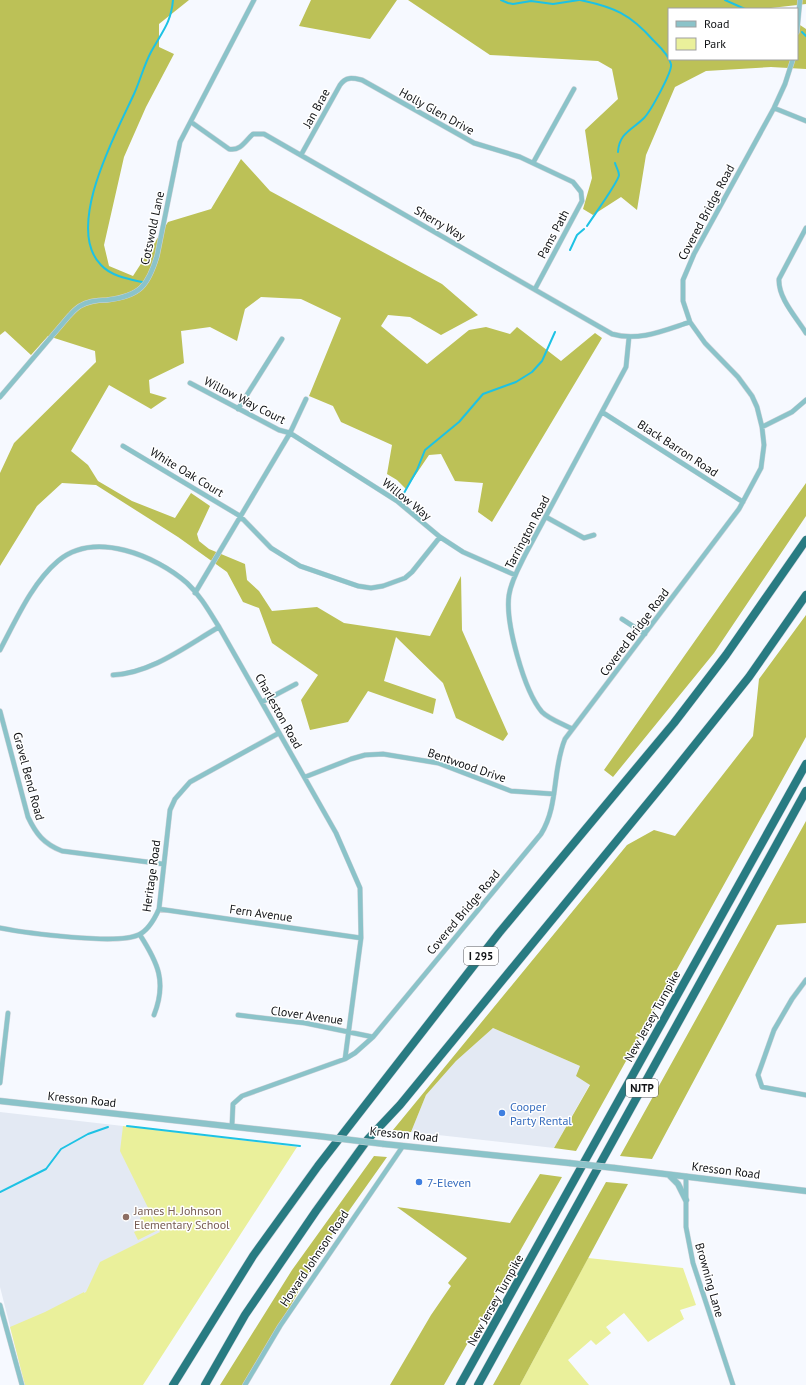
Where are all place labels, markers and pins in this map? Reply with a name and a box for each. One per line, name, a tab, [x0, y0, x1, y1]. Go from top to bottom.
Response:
place label: Cooper Party Rental	[510, 1099, 572, 1128]
marker: Cooper Party Rental	[497, 1108, 507, 1118]
place label: 7-Eleven	[427, 1175, 471, 1190]
marker: 7-Eleven	[414, 1177, 424, 1187]
place label: James H. Johnson Elementary School	[133, 1203, 230, 1232]
marker: James H. Johnson Elementary School	[121, 1212, 131, 1222]

